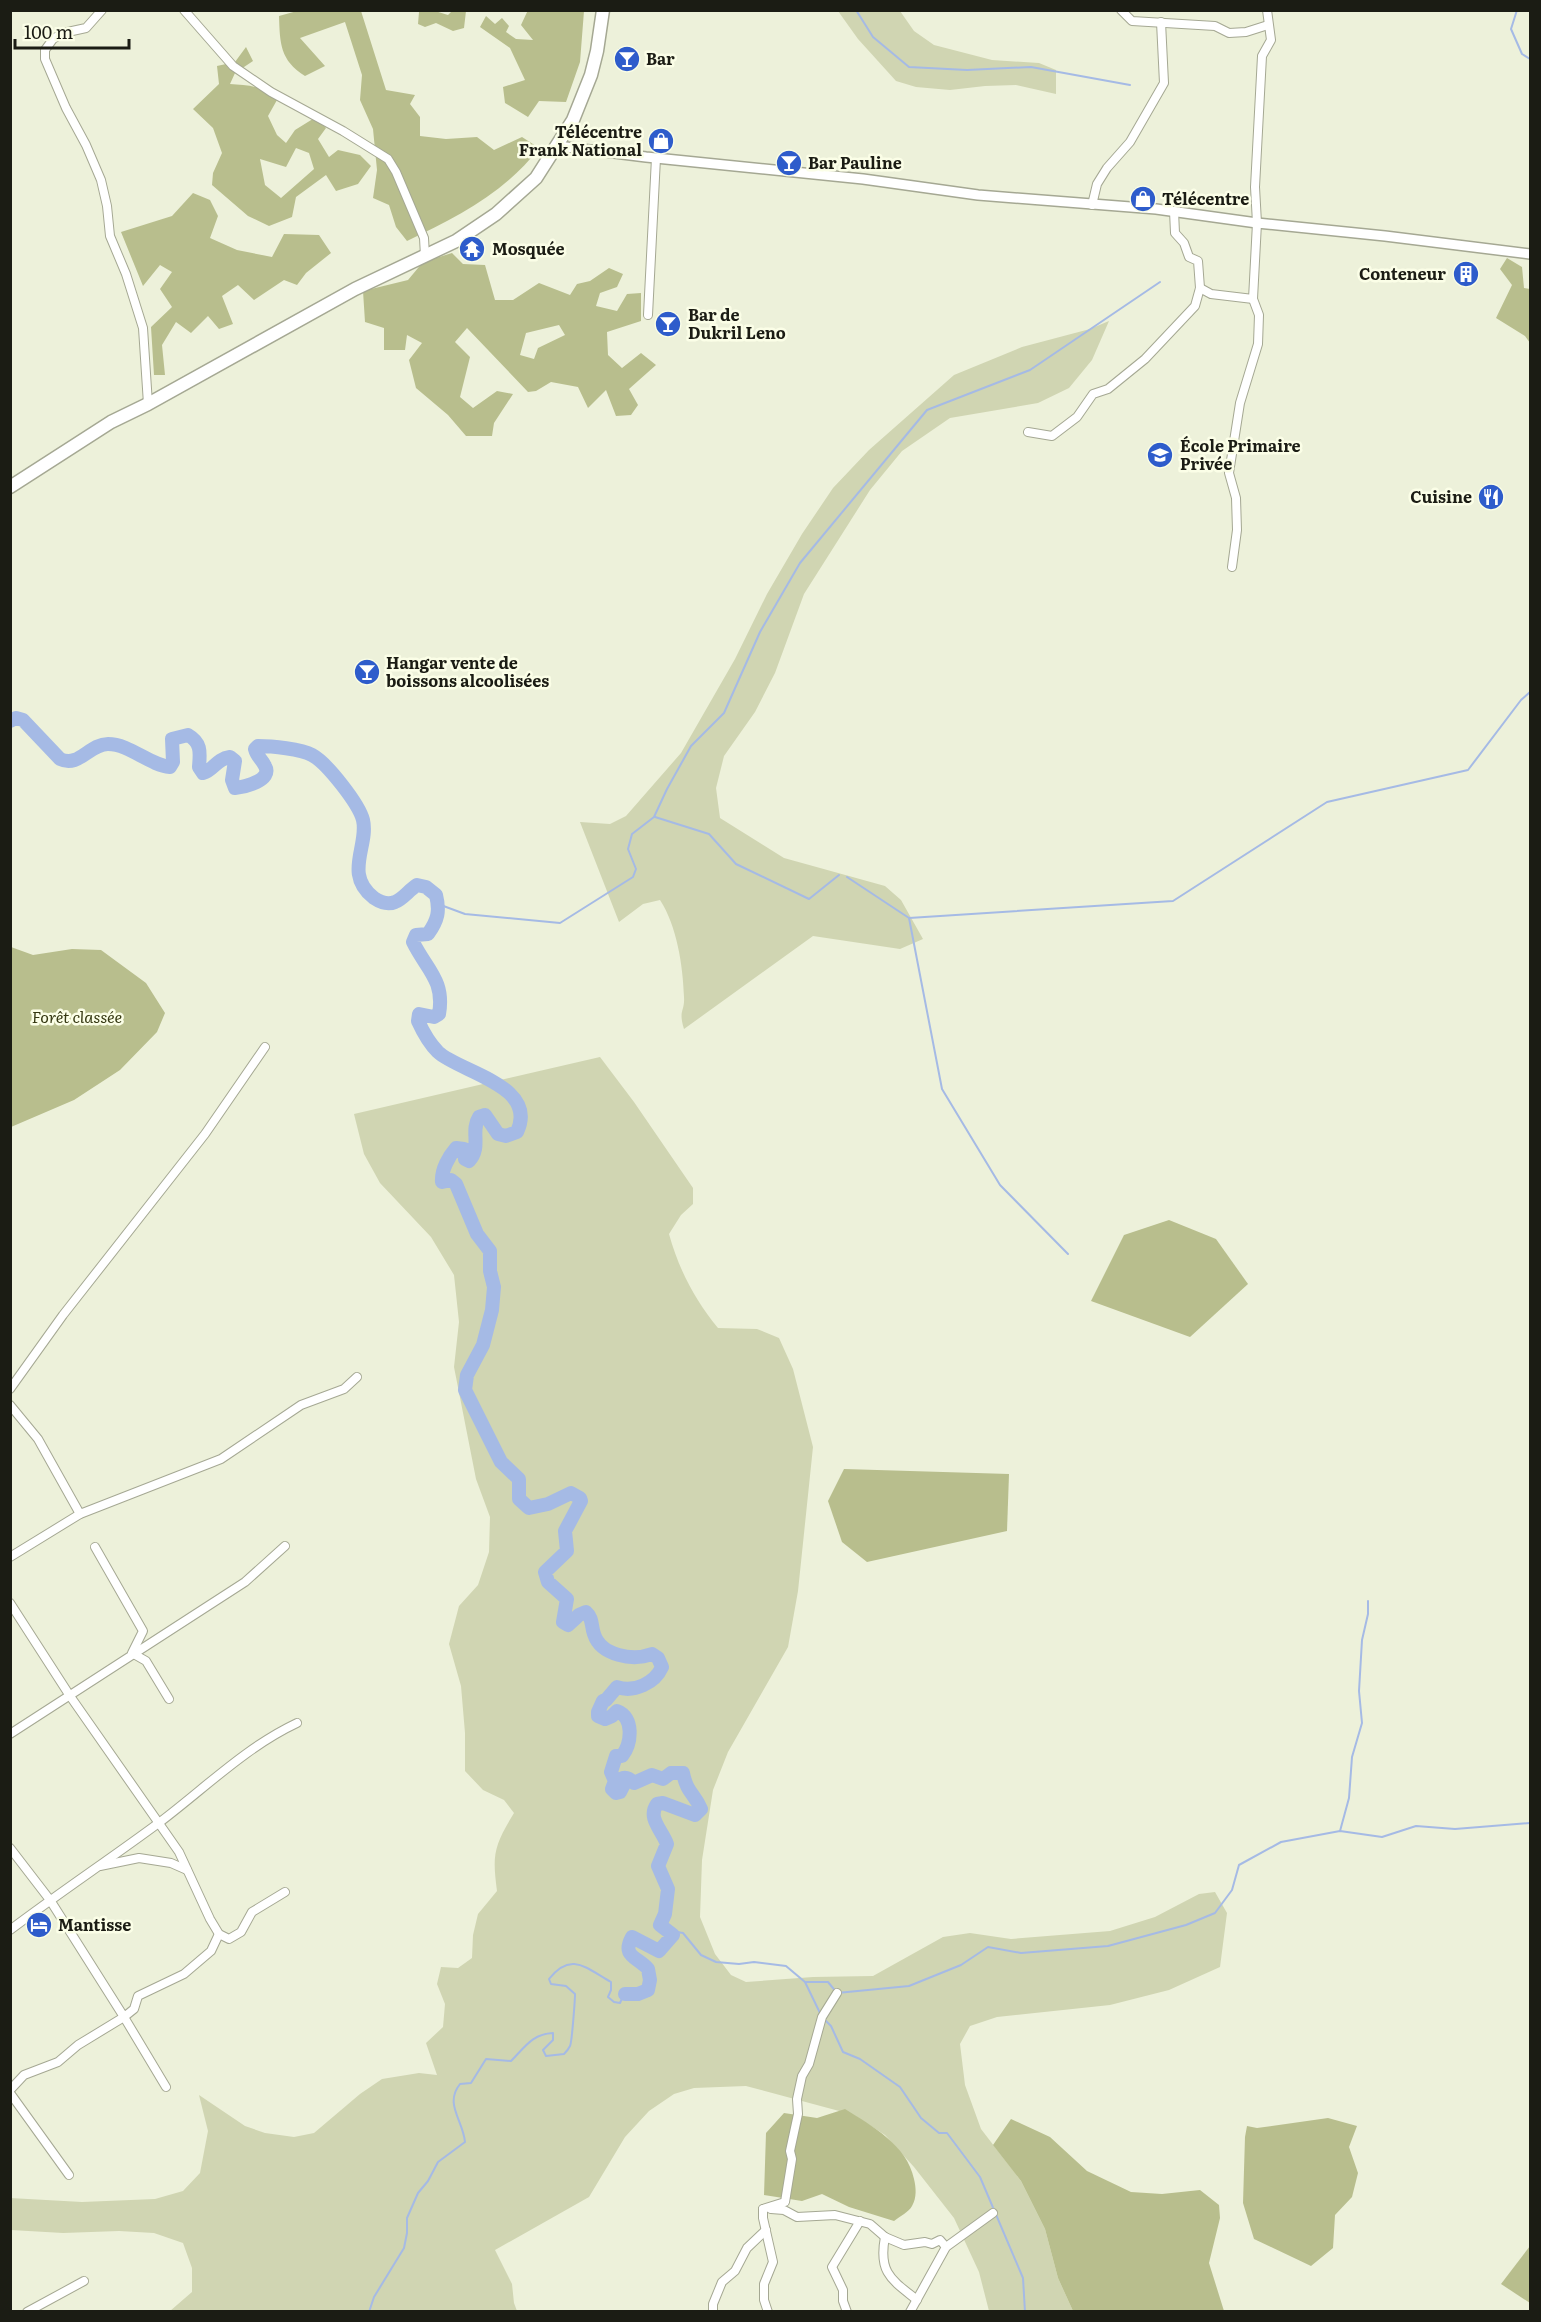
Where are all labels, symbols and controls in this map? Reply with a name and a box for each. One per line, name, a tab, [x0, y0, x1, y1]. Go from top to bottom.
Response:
scale bar	[15, 12, 129, 50]
text: 100 m	[24, 18, 73, 45]
bar icon: Bar	[612, 44, 642, 74]
place label: Bar	[646, 46, 675, 70]
place label: Télécentre Frank National	[519, 119, 642, 161]
shop icon: Télécentre Frank National	[646, 126, 676, 156]
bar icon: Bar Pauline	[774, 148, 804, 178]
place label: Bar Pauline	[808, 150, 902, 174]
shop icon: Télécentre	[1128, 184, 1158, 214]
place label: Télécentre	[1162, 186, 1249, 210]
temple icon: Mosquée	[457, 234, 487, 264]
place label: Mosquée	[492, 236, 565, 260]
building icon: Conteneur	[1451, 259, 1481, 289]
place label: Conteneur	[1359, 261, 1446, 285]
place label: Bar de Dukril Leno	[688, 302, 786, 344]
bar icon: Bar de Dukril Leno	[653, 309, 683, 339]
place label: École Primaire Privée	[1180, 433, 1301, 475]
school or university icon: École Primaire Privée	[1145, 440, 1175, 470]
restaurant icon: Cuisine	[1476, 482, 1506, 512]
place label: Cuisine	[1410, 484, 1472, 508]
place label: Hangar vente de boissons alcoolisées	[386, 650, 549, 692]
bar icon: Hangar vente de boissons alcoolisées	[352, 657, 382, 687]
park label: Forêt classée	[32, 1004, 122, 1028]
hotel icon: Mantisse	[24, 1910, 54, 1940]
place label: Mantisse	[58, 1912, 131, 1936]

